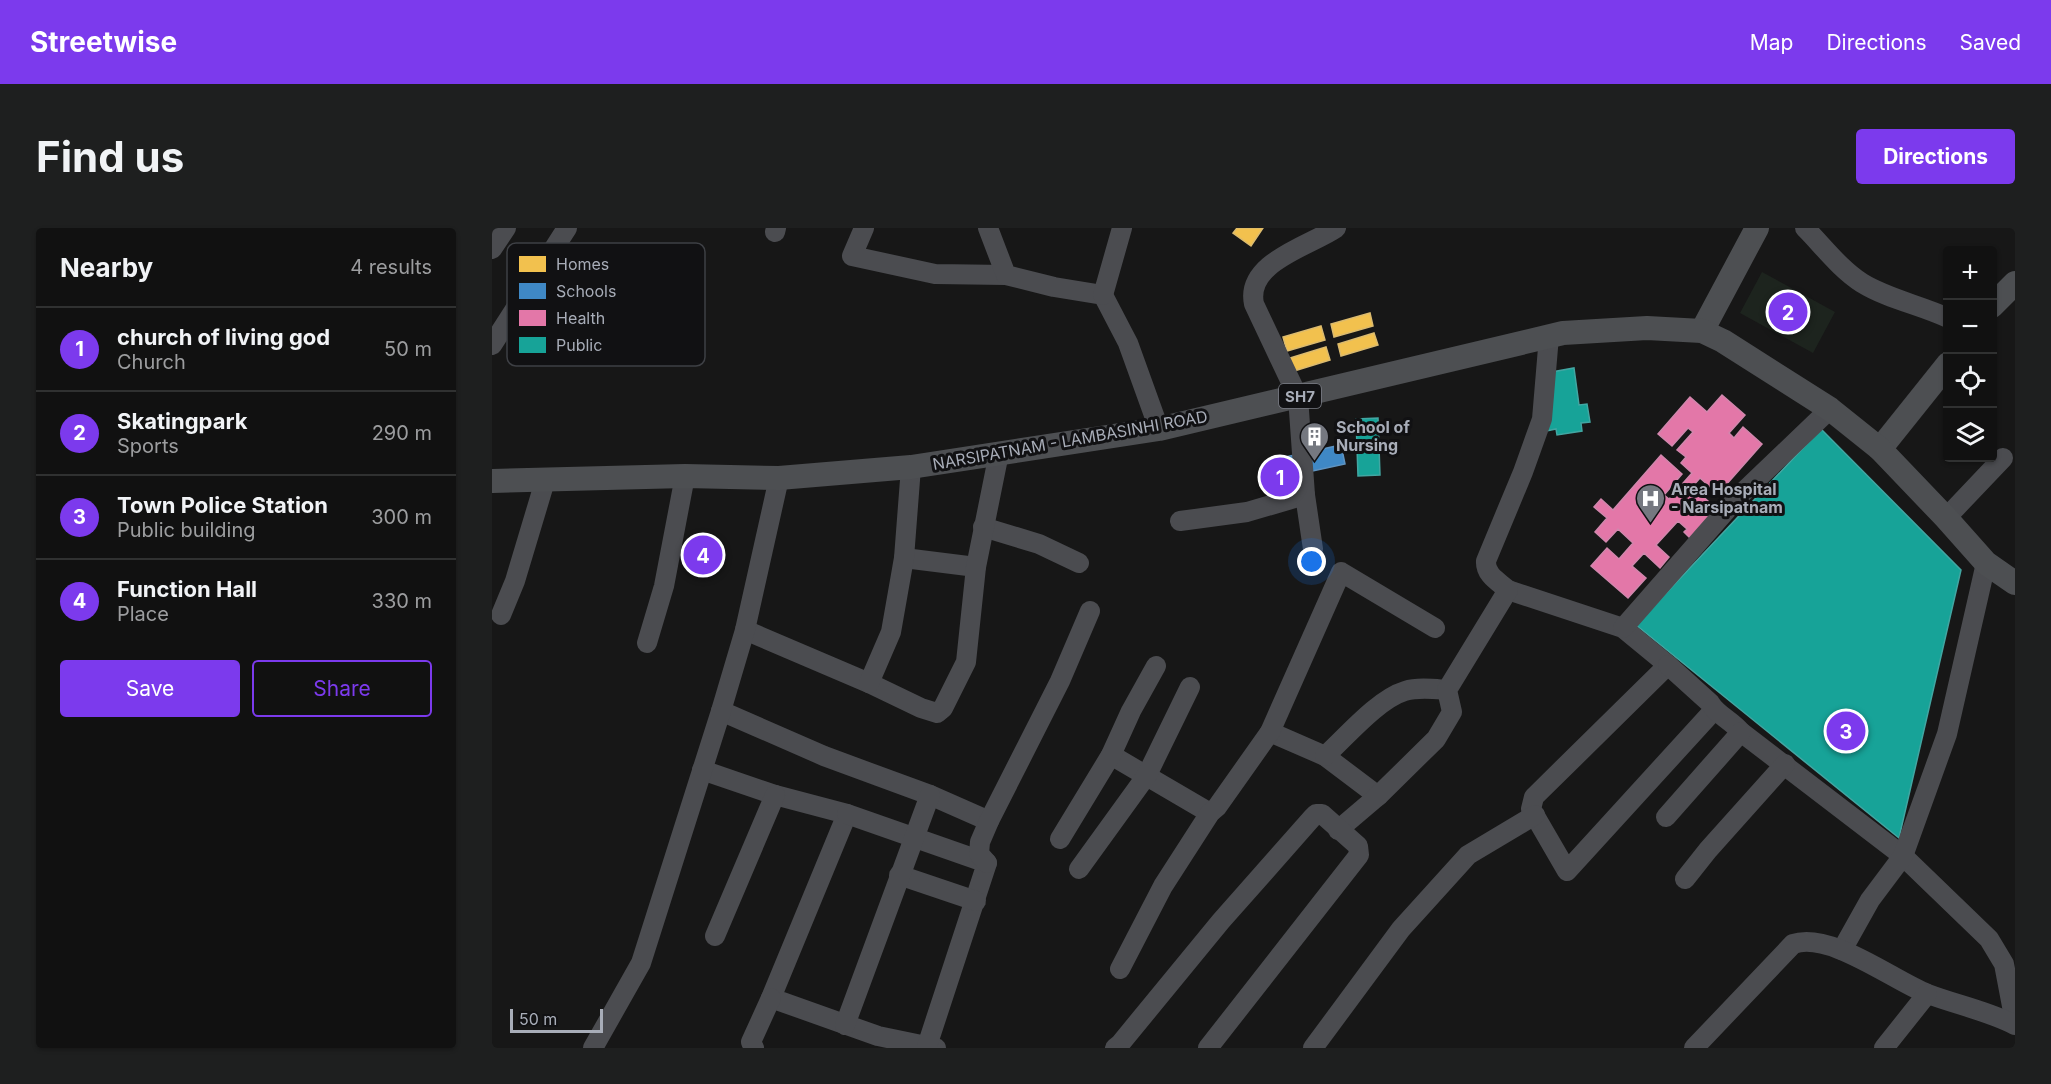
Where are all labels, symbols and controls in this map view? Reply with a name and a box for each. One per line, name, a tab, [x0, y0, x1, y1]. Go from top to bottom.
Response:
text: Streetwise	[30, 25, 177, 59]
text: Map	[1750, 30, 1793, 55]
text: Directions	[1826, 30, 1927, 55]
text: Saved	[1960, 30, 2021, 55]
button: Directions	[1856, 129, 2015, 184]
text: Find us	[36, 131, 184, 182]
legend	[507, 243, 705, 366]
map controls	[1943, 246, 1997, 462]
button: +	[1943, 246, 1997, 300]
text: Nearby	[60, 252, 153, 283]
text: Homes	[556, 254, 609, 274]
text: 4 results	[350, 255, 432, 279]
text: Schools	[556, 281, 616, 301]
pin: 2	[1768, 290, 1808, 334]
button: −	[1943, 300, 1997, 354]
text: Health	[556, 308, 605, 328]
text: church of living god	[117, 324, 330, 350]
text: Public	[556, 335, 602, 355]
text: 1	[75, 337, 84, 361]
text: 50 m	[384, 337, 432, 361]
text: Church	[117, 350, 186, 374]
button: locate	[1943, 354, 1997, 408]
road number: SH7	[1279, 384, 1321, 408]
street label: NARSIPATNAM - LAMBASINHI ROAD	[931, 406, 1209, 474]
text: Skatingpark	[117, 408, 247, 434]
button: layers	[1943, 408, 1997, 462]
place label: School of Nursing	[1336, 417, 1410, 455]
building icon: School of Nursing	[1299, 420, 1331, 462]
text: 2	[73, 421, 86, 445]
text: 290 m	[372, 421, 432, 445]
text: Sports	[117, 434, 179, 458]
pin: 1	[1260, 454, 1300, 500]
place label: Area Hospital - Narsipatnam	[1671, 479, 1783, 517]
hospital icon: Area Hospital - Narsipatnam	[1634, 482, 1666, 524]
text: Town Police Station	[117, 492, 328, 518]
text: 3	[73, 505, 86, 529]
text: 300 m	[371, 505, 432, 529]
text: Public building	[117, 518, 256, 542]
pin: 4	[684, 532, 722, 578]
your location	[1297, 547, 1326, 576]
text: Function Hall	[117, 576, 257, 602]
text: 4	[73, 589, 86, 613]
text: 330 m	[372, 589, 432, 613]
text: Place	[117, 602, 169, 626]
button: Save	[60, 660, 240, 717]
button: Share	[252, 660, 432, 717]
pin: 3	[1826, 708, 1866, 754]
scale bar	[510, 1006, 603, 1034]
text: 50 m	[519, 1009, 557, 1029]

